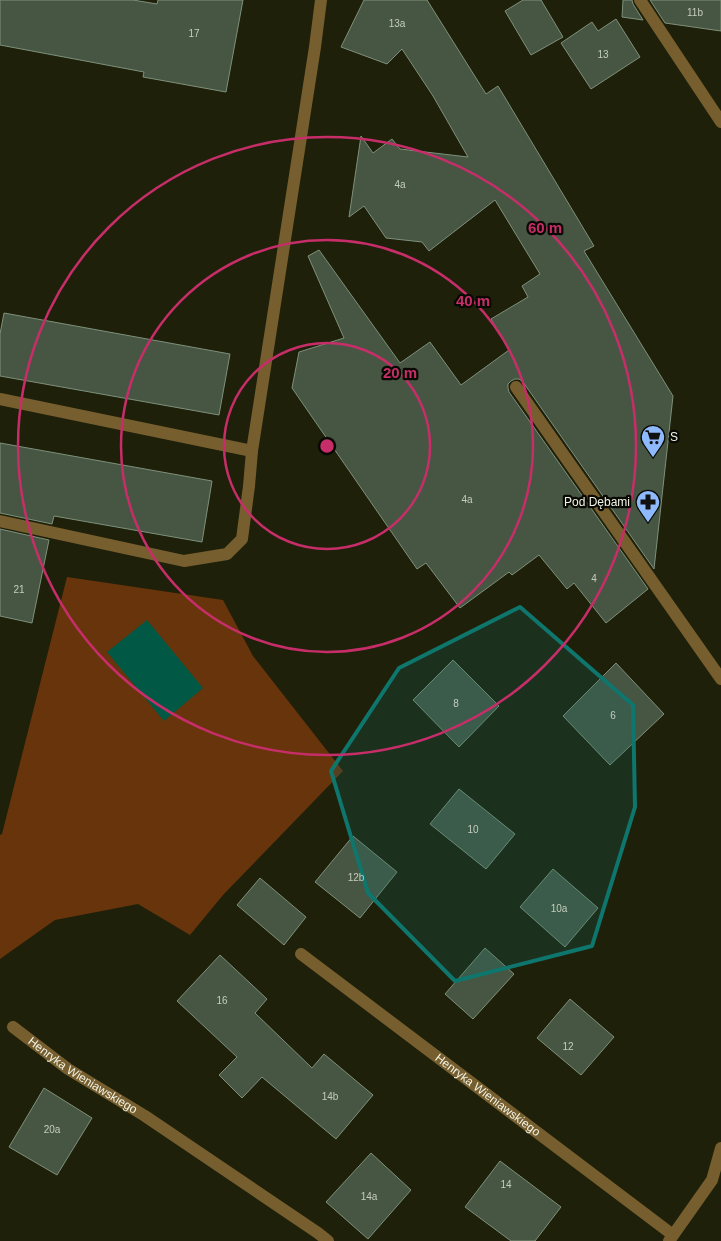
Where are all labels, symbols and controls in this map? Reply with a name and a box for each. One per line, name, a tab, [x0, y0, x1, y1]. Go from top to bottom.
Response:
house number: 11b	[687, 7, 703, 18]
house number: 13a	[389, 18, 406, 29]
house number: 17	[188, 28, 200, 39]
house number: 13	[597, 49, 609, 60]
house number: 4a	[394, 179, 406, 190]
text: 60 m	[528, 219, 562, 236]
text: 40 m	[456, 292, 490, 309]
text: 20 m	[383, 364, 417, 381]
supermarket icon: S	[640, 424, 666, 458]
place label: S	[670, 430, 678, 444]
centre of rings	[318, 437, 336, 455]
pharmacy icon: Pod Dębami	[635, 489, 661, 523]
house number: 4a	[461, 494, 473, 505]
place label: Pod Dębami	[564, 495, 630, 509]
house number: 4	[591, 573, 597, 584]
house number: 21	[13, 584, 25, 595]
house number: 8	[453, 698, 459, 709]
house number: 6	[610, 710, 616, 721]
house number: 10	[467, 824, 479, 835]
house number: 12b	[348, 872, 365, 883]
house number: 10a	[551, 903, 568, 914]
house number: 16	[216, 995, 228, 1006]
street label: Henryka Wieniawskiego	[25, 1034, 140, 1117]
house number: 12	[562, 1041, 574, 1052]
street label: Henryka Wieniawskiego	[432, 1051, 543, 1139]
house number: 14b	[322, 1091, 339, 1102]
house number: 20a	[44, 1124, 61, 1135]
house number: 14	[500, 1179, 512, 1190]
house number: 14a	[361, 1191, 378, 1202]

